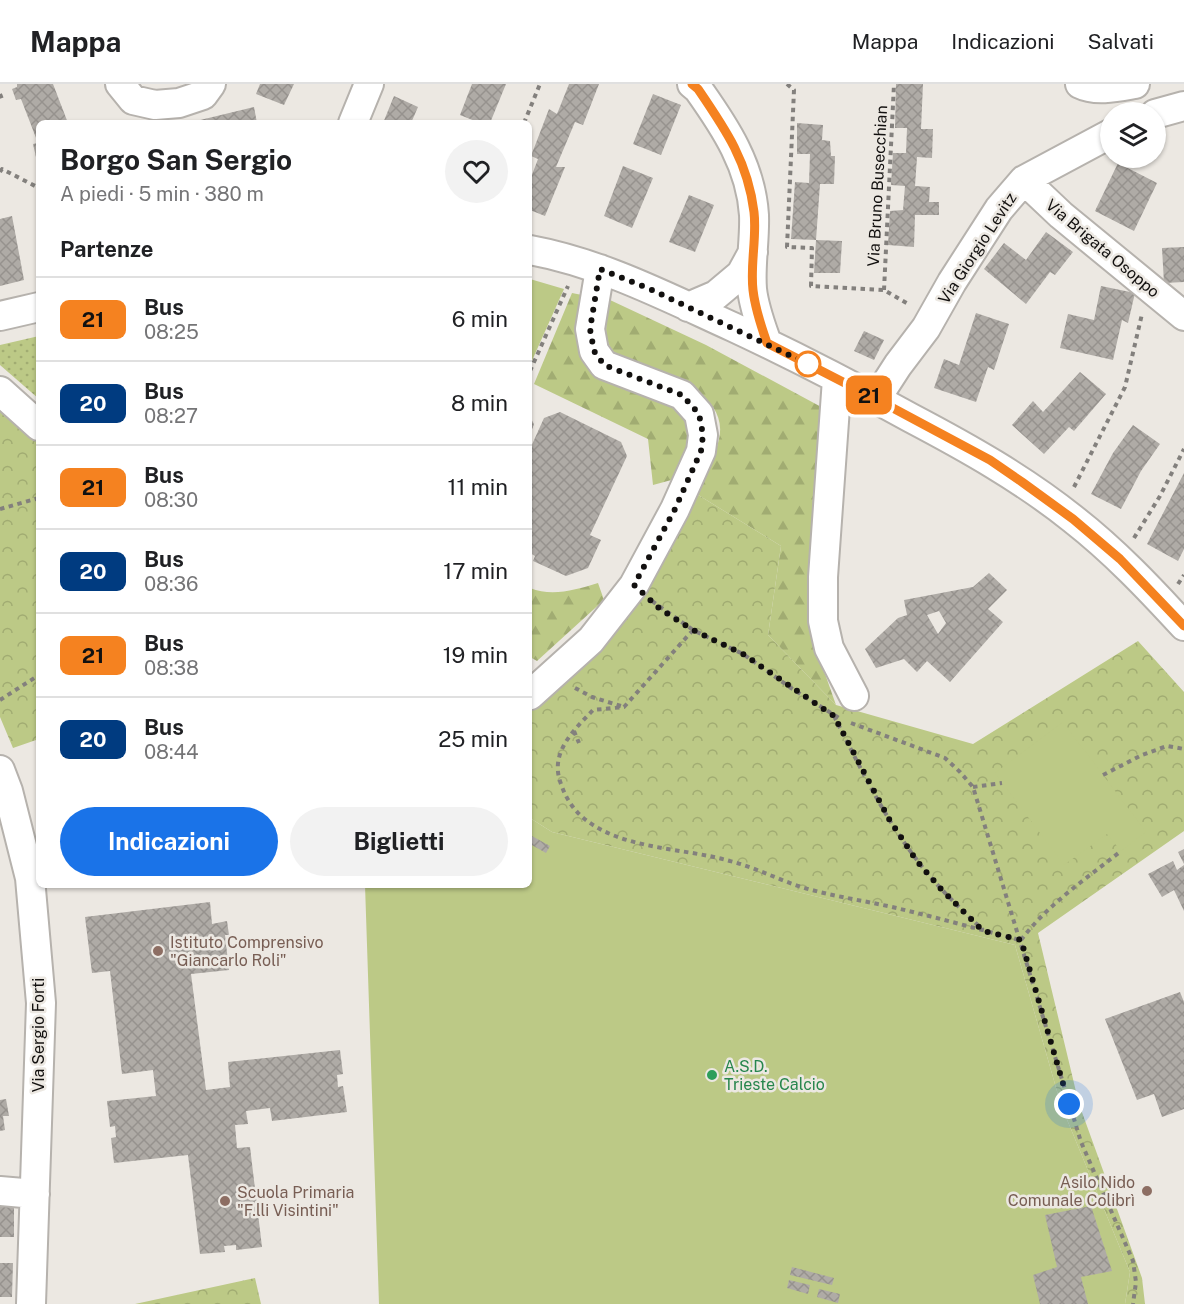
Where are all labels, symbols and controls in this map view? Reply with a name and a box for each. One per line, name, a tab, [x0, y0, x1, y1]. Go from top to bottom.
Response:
text: Mappa	[30, 25, 121, 58]
text: Mappa	[852, 29, 918, 54]
text: Indicazioni	[951, 29, 1055, 54]
text: Salvati	[1088, 29, 1154, 54]
map controls	[1100, 102, 1166, 168]
button: layers	[1100, 102, 1166, 168]
street label: Via Bruno Busecchian	[864, 105, 891, 267]
button: heart	[445, 140, 508, 203]
text: Borgo San Sergio	[60, 143, 292, 176]
text: A piedi · 5 min · 380 m	[60, 182, 264, 206]
street label: Via Giorgio Levitz	[934, 189, 1021, 307]
street label: Via Brigata Osoppo	[1042, 195, 1163, 301]
text: Partenze	[60, 236, 153, 262]
text: Bus	[144, 294, 184, 320]
text: 6 min	[452, 306, 508, 332]
text: 21	[82, 307, 104, 332]
text: 08:25	[144, 320, 199, 344]
unlabelled marker	[795, 351, 821, 377]
line badge: 21	[842, 376, 896, 414]
text: Bus	[144, 378, 184, 404]
text: 21	[858, 383, 880, 408]
text: 8 min	[451, 390, 508, 416]
text: 20	[80, 391, 106, 416]
text: 08:27	[144, 404, 198, 428]
text: Bus	[144, 462, 184, 488]
text: 11 min	[447, 474, 508, 500]
text: 21	[82, 475, 104, 500]
text: 08:30	[144, 488, 198, 512]
text: Bus	[144, 546, 184, 572]
text: 17 min	[443, 558, 508, 584]
text: 20	[80, 559, 106, 584]
text: 08:36	[144, 572, 199, 596]
text: Bus	[144, 630, 184, 656]
text: 19 min	[443, 642, 508, 668]
text: 21	[82, 643, 104, 668]
text: 08:38	[144, 656, 199, 680]
text: Bus	[144, 714, 184, 740]
text: 25 min	[438, 726, 508, 752]
text: 20	[80, 727, 106, 752]
text: 08:44	[144, 740, 199, 764]
button: Indicazioni	[60, 807, 278, 876]
button: Biglietti	[290, 807, 508, 876]
place label: Istituto Comprensivo "Giancarlo Roli"	[170, 933, 324, 970]
marker: Istituto Comprensivo "Giancarlo Roli"	[151, 944, 165, 958]
street label: Via Sergio Forti	[29, 978, 48, 1092]
place label: A.S.D. Trieste Calcio	[724, 1057, 825, 1094]
marker: A.S.D. Trieste Calcio	[705, 1068, 719, 1082]
your location	[1054, 1089, 1084, 1119]
place label: Asilo Nido Comunale Colibrì	[1008, 1173, 1135, 1210]
place label: Scuola Primaria "F.lli Visintini"	[237, 1183, 354, 1220]
marker: Asilo Nido Comunale Colibrì	[1140, 1184, 1154, 1198]
marker: Scuola Primaria "F.lli Visintini"	[218, 1194, 232, 1208]

